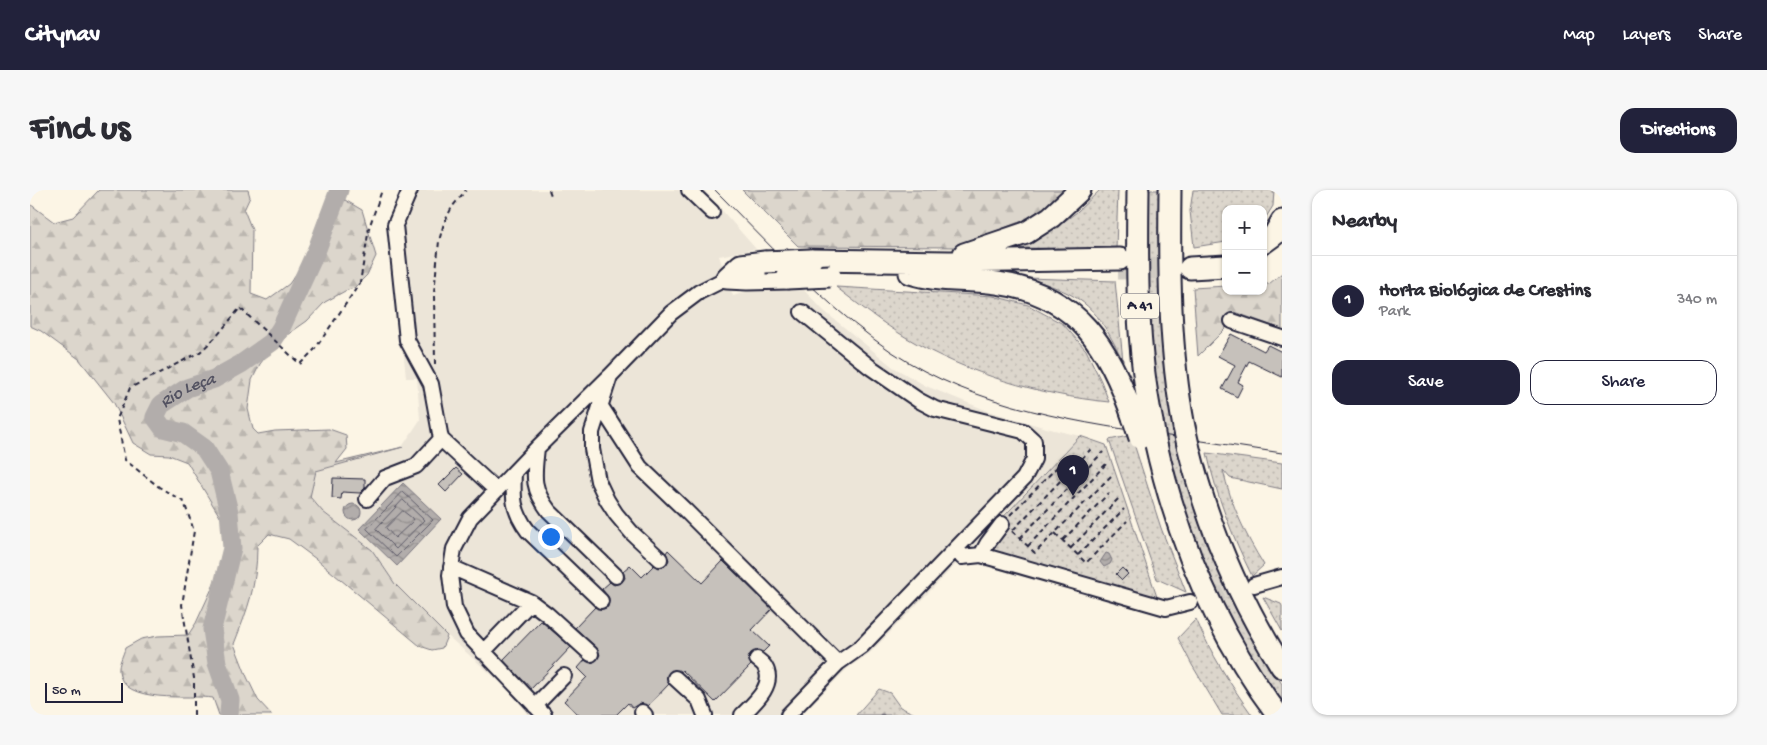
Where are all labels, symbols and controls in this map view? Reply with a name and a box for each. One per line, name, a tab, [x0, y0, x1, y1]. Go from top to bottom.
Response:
text: Citynav	[25, 21, 100, 50]
text: Map	[1563, 25, 1595, 46]
text: Layers	[1623, 25, 1670, 46]
text: Share	[1698, 25, 1742, 46]
button: Directions	[1620, 108, 1737, 153]
text: Find us	[30, 110, 130, 151]
map controls	[1222, 205, 1267, 295]
button: +	[1222, 205, 1267, 250]
text: Nearby	[1332, 210, 1397, 235]
button: −	[1222, 250, 1267, 295]
text: Horta Biológica de Crestins	[1379, 280, 1591, 303]
text: 1	[1345, 291, 1351, 310]
text: 340 m	[1677, 291, 1717, 310]
road number: A 41	[1121, 294, 1159, 318]
text: Park	[1379, 303, 1410, 322]
button: Save	[1332, 360, 1520, 405]
button: Share	[1530, 360, 1717, 405]
water label: Rio Leça	[156, 369, 219, 413]
pin: 1	[1057, 455, 1089, 496]
your location	[538, 524, 564, 550]
scale bar	[45, 680, 122, 703]
text: 50 m	[52, 683, 81, 700]

